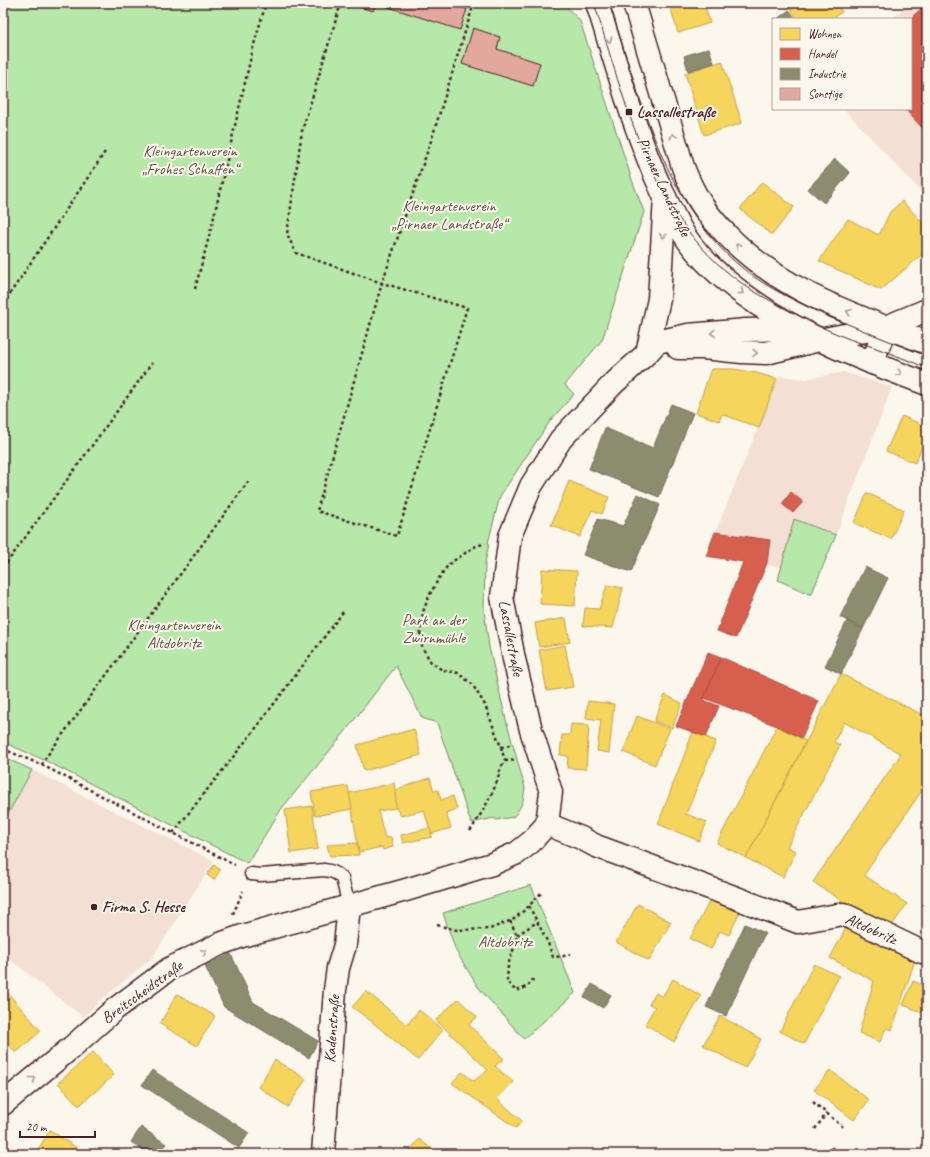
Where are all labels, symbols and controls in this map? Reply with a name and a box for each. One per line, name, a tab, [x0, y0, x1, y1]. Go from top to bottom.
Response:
legend	[772, 18, 912, 110]
text: Wohnen	[808, 26, 842, 42]
one-way arrow	[604, 36, 613, 43]
text: Handel	[808, 46, 838, 62]
text: Industrie	[808, 66, 847, 82]
text: Sonstige	[808, 86, 843, 102]
place label: Lassallestraße	[637, 102, 717, 122]
marker: Lassallestraße	[624, 107, 634, 117]
one-way arrow	[669, 133, 678, 140]
street label: Pirnaer Landstraße	[632, 134, 696, 241]
park label: Kleingartenverein „Frohes Schaffen“	[142, 141, 242, 179]
park label: Kleingartenverein „Pirnaer Landstraße“	[391, 196, 510, 234]
one-way arrow	[658, 233, 667, 239]
one-way arrow	[735, 243, 743, 251]
one-way arrow	[737, 287, 744, 295]
one-way arrow	[846, 309, 853, 317]
one-way arrow	[710, 328, 716, 337]
one-way arrow	[752, 349, 758, 357]
one-way arrow	[896, 369, 903, 377]
street label: Lassallestraße	[494, 598, 528, 679]
park label: Park an der Zwirnmühle	[402, 610, 467, 648]
park label: Kleingartenverein Altdobritz	[127, 615, 222, 653]
place label: Firma S. Hesse	[102, 897, 186, 917]
marker: Firma S. Hesse	[89, 902, 99, 912]
street label: Altdobritz	[842, 909, 902, 950]
park label: Altdobritz	[478, 932, 534, 952]
one-way arrow	[200, 949, 207, 957]
street label: Breitscheidstraße	[98, 955, 188, 1028]
street label: Kadenstraße	[320, 993, 344, 1063]
one-way arrow	[29, 1077, 36, 1084]
scale bar	[20, 1113, 95, 1139]
text: 20 m	[26, 1119, 48, 1135]

